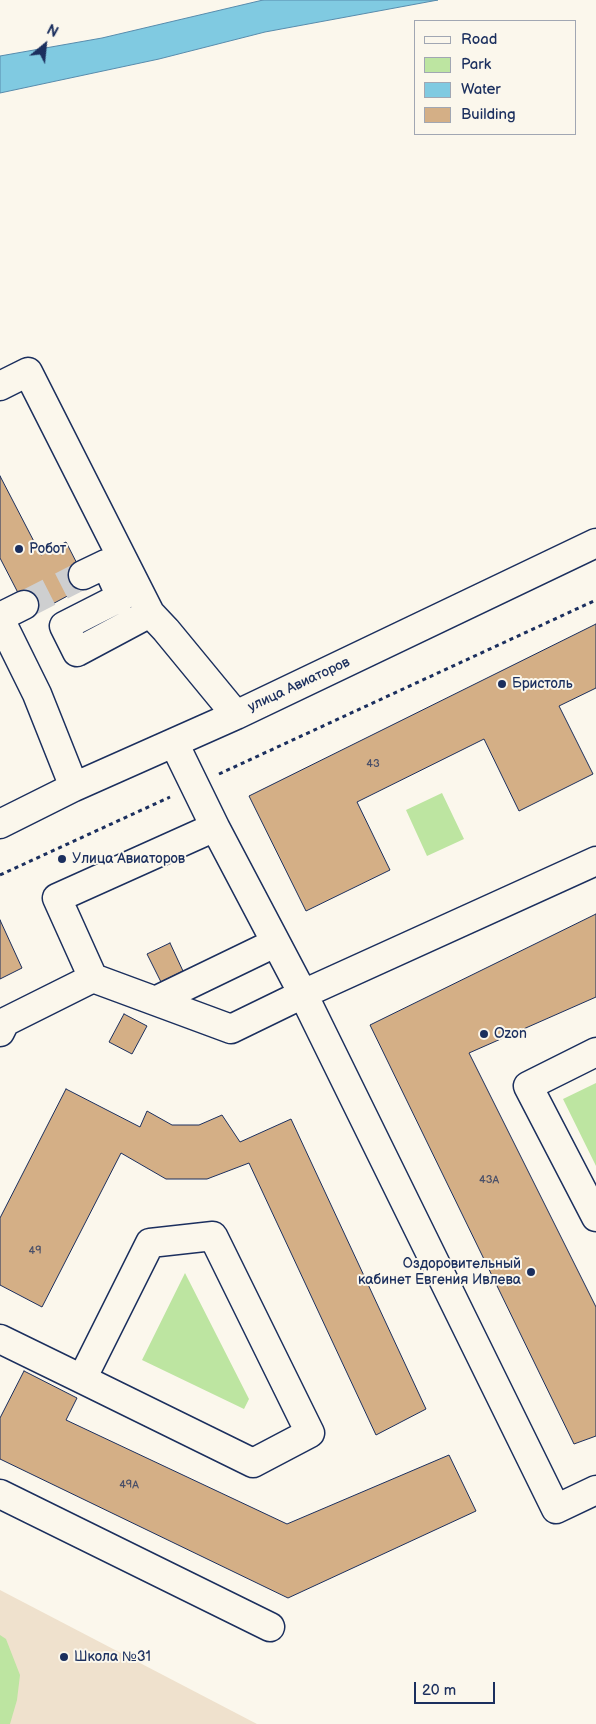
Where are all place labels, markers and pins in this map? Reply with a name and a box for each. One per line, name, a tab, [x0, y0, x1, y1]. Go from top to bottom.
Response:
place label: Робот	[29, 541, 66, 557]
marker: Робот	[13, 543, 25, 555]
place label: Бристоль	[512, 676, 573, 692]
marker: Бристоль	[496, 678, 508, 690]
place label: Улица Авиаторов	[72, 851, 185, 867]
marker: Улица Авиаторов	[56, 853, 68, 865]
place label: Ozon	[494, 1026, 527, 1042]
marker: Ozon	[478, 1028, 490, 1040]
place label: Оздоровительный кабинет Евгения Ивлева	[358, 1256, 521, 1288]
marker: Оздоровительный кабинет Евгения Ивлева	[525, 1266, 537, 1278]
place label: Школа №31	[74, 1649, 151, 1665]
marker: Школа №31	[58, 1651, 70, 1663]

